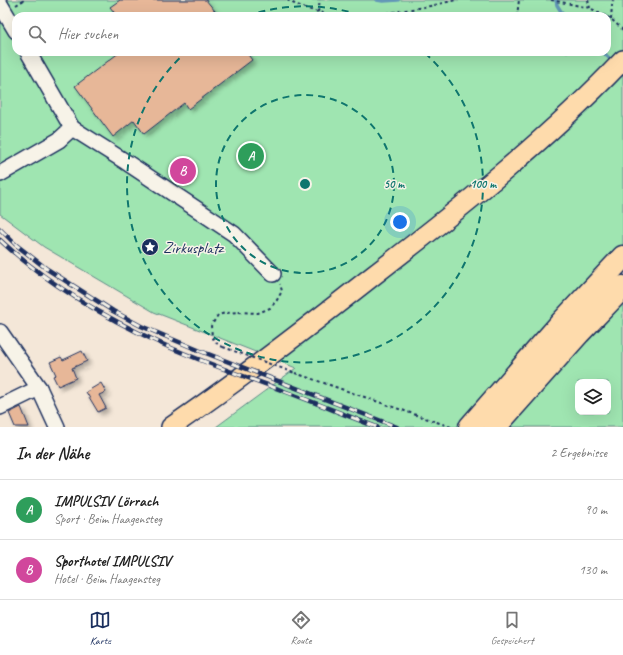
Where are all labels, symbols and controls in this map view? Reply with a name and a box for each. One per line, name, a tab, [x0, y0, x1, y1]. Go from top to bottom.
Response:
search box	[12, 12, 611, 56]
icon: search	[26, 23, 48, 45]
text: Hier suchen	[58, 25, 118, 44]
pin: A	[238, 141, 264, 171]
pin: B	[170, 156, 196, 186]
text: 50 m	[384, 176, 405, 192]
text: 100 m	[470, 176, 497, 192]
centre of rings	[298, 177, 312, 191]
your location	[390, 212, 410, 232]
place icon: Zirkusplatz	[140, 237, 160, 257]
place label: Zirkusplatz	[163, 238, 225, 258]
map controls	[575, 379, 611, 415]
button: layers	[575, 379, 611, 415]
text: In der Nähe	[16, 443, 89, 464]
text: 2 Ergebnisse	[551, 445, 607, 461]
text: IMPULSIV Lörrach	[54, 492, 158, 511]
text: A	[26, 502, 32, 518]
text: 90 m	[585, 502, 607, 518]
text: Sport · Beim Haagensteg	[54, 511, 162, 527]
text: Sporthotel IMPULSIV	[54, 552, 171, 571]
text: B	[26, 562, 32, 578]
text: 130 m	[579, 562, 607, 578]
text: Hotel · Beim Haagensteg	[54, 571, 160, 587]
tab: Karte	[89, 609, 111, 647]
tab: Route	[290, 609, 312, 647]
tab: Gespeichert	[491, 609, 534, 647]

